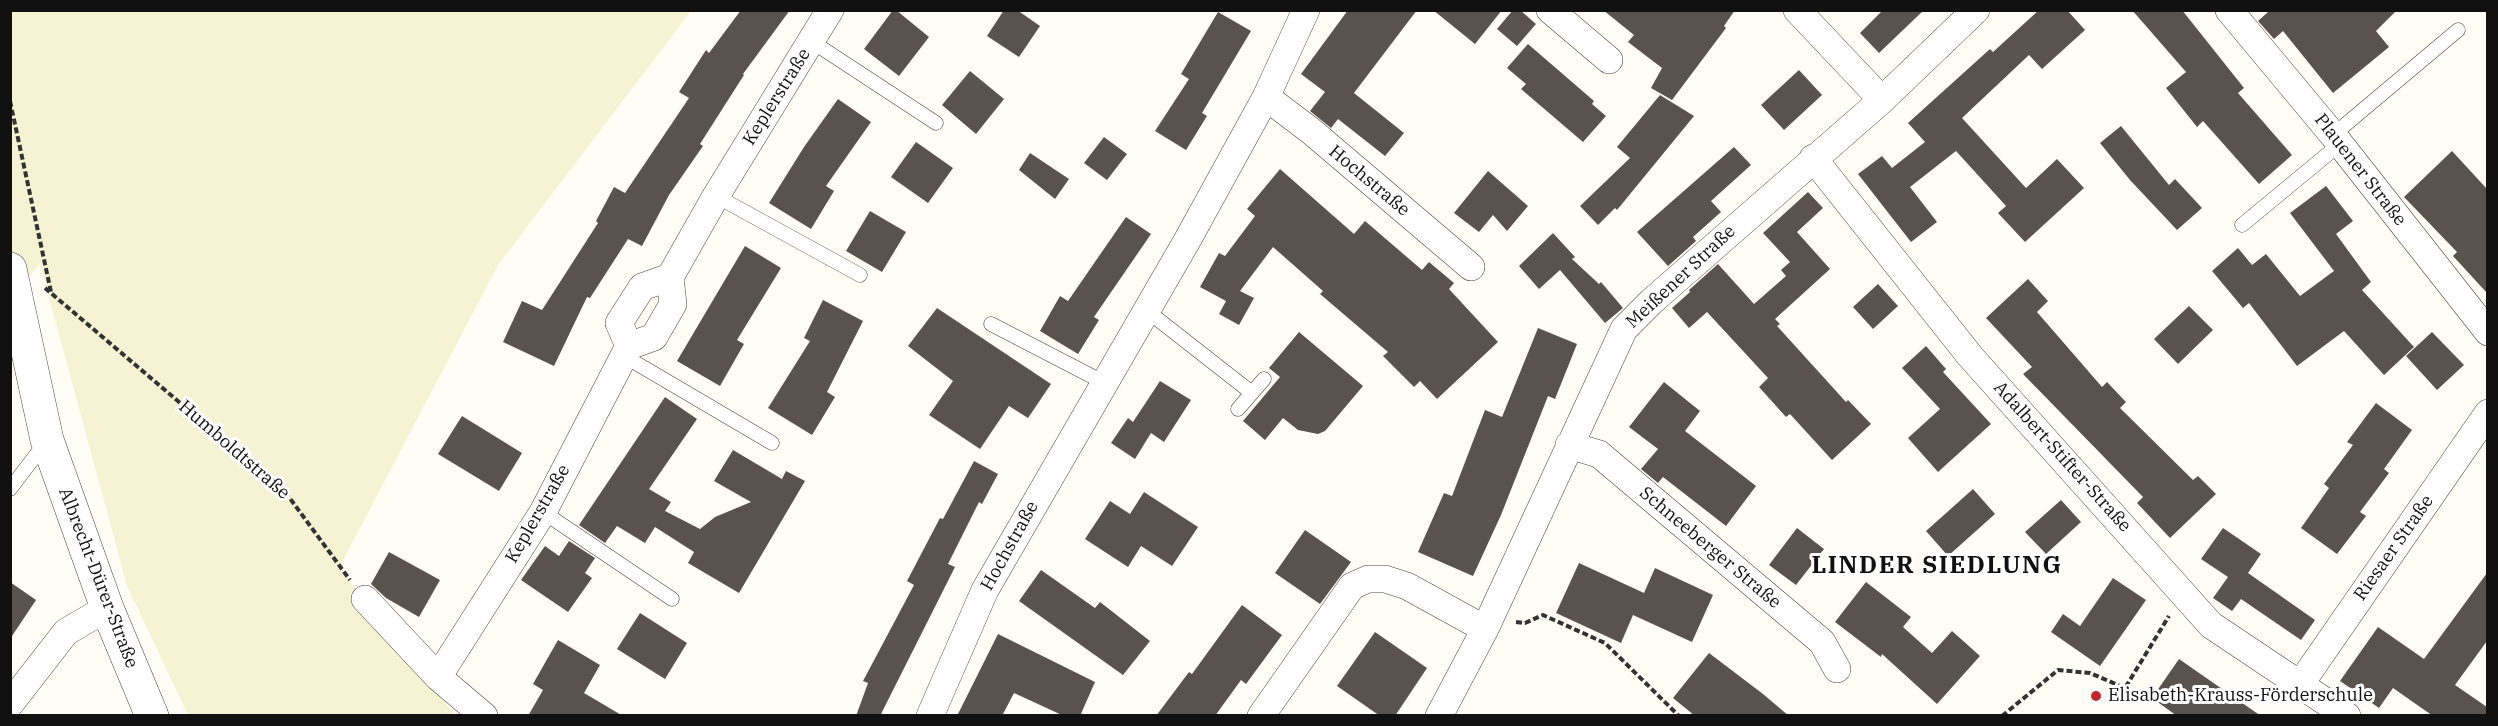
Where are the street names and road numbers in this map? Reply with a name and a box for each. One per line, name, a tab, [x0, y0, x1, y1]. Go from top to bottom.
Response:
street label: Keplerstraße	[739, 45, 815, 149]
street label: Plauener Straße	[2310, 110, 2410, 230]
street label: Hochstraße	[1324, 141, 1414, 221]
street label: Meißener Straße	[1622, 221, 1740, 333]
street label: Adalbert-Stifter-Straße	[1989, 377, 2135, 537]
street label: Humboldtstraße	[174, 396, 294, 504]
street label: Keplerstraße	[501, 461, 575, 567]
street label: Schneeberger Straße	[1635, 483, 1785, 613]
street label: Albrecht-Dürer-Straße	[54, 485, 142, 671]
street label: Riesaer Straße	[2350, 491, 2438, 605]
street label: Hochstraße	[977, 497, 1043, 595]

